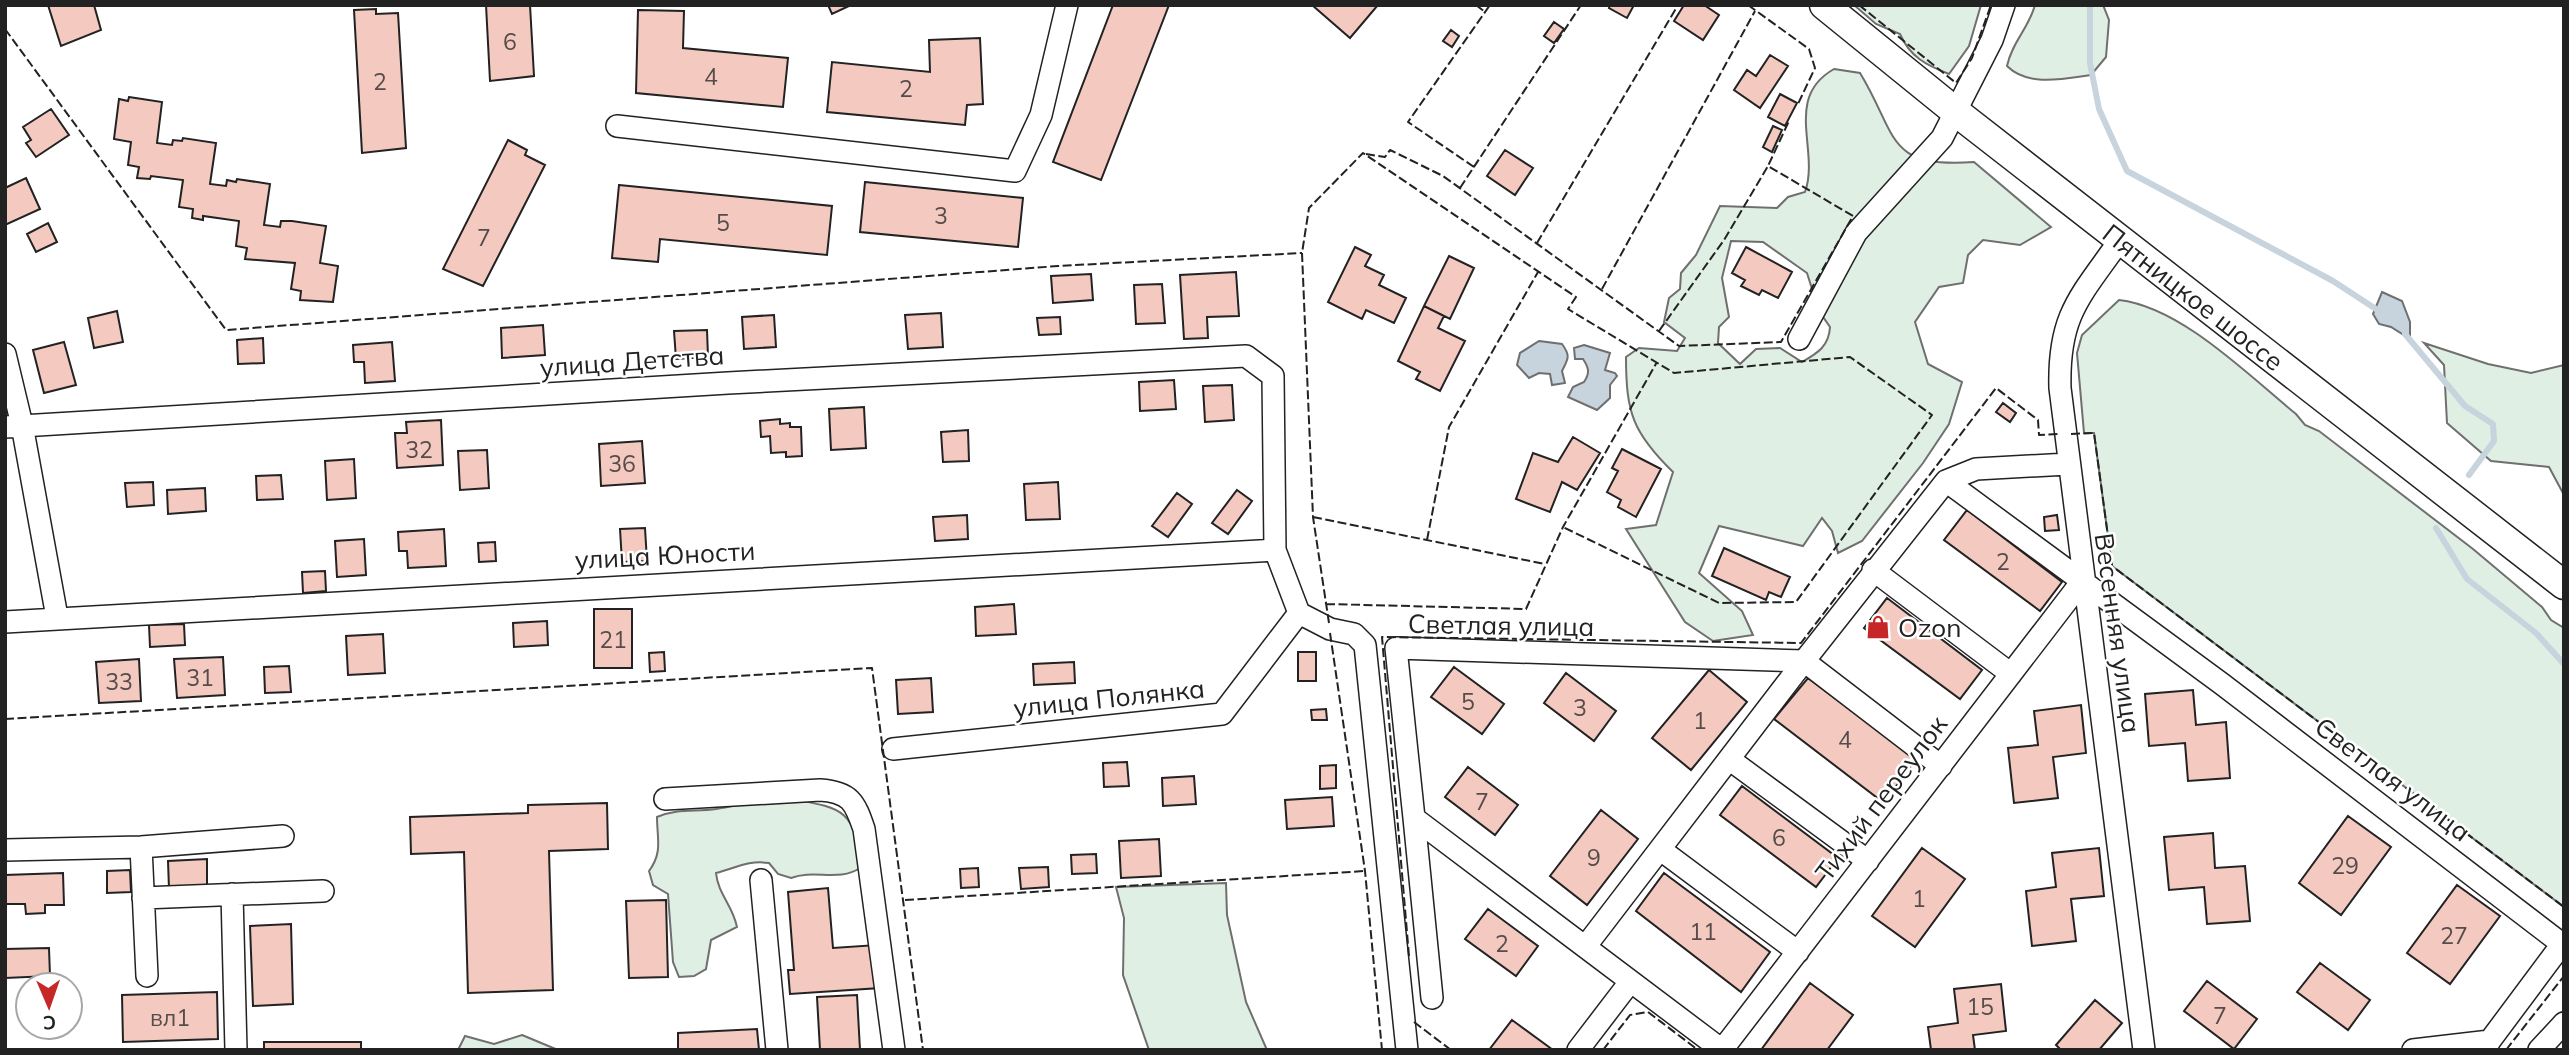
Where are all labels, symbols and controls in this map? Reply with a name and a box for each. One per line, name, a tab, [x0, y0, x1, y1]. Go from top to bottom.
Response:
house number: 6	[503, 27, 517, 56]
house number: 4	[704, 62, 718, 91]
house number: 2	[373, 67, 387, 96]
house number: 2	[899, 74, 913, 103]
house number: 3	[934, 201, 948, 230]
house number: 5	[716, 208, 730, 237]
street label: Пятницкое шоссе	[2097, 216, 2291, 378]
house number: 7	[477, 223, 491, 252]
street label: улица Детства	[539, 338, 725, 384]
house number: 32	[405, 435, 433, 464]
house number: 36	[608, 449, 636, 478]
street label: Весенняя улица	[2088, 531, 2148, 735]
street label: улица Юности	[574, 534, 756, 576]
house number: 2	[1996, 547, 2010, 576]
street label: Светлая улица	[1408, 607, 1594, 643]
place label: Ozon	[1898, 611, 1961, 644]
shop icon: Ozon	[1864, 613, 1892, 641]
house number: 21	[599, 625, 627, 654]
house number: 31	[186, 663, 214, 692]
house number: 33	[105, 667, 133, 696]
street label: улица Полянка	[1012, 672, 1206, 724]
house number: 5	[1461, 687, 1475, 716]
house number: 3	[1573, 693, 1587, 722]
house number: 1	[1693, 706, 1707, 735]
street label: Тихий переулок	[1808, 709, 1954, 887]
street label: Светлая улица	[2309, 710, 2477, 848]
house number: 4	[1838, 725, 1852, 754]
house number: 7	[1475, 787, 1489, 816]
house number: 6	[1772, 823, 1786, 852]
house number: 9	[1587, 843, 1601, 872]
house number: 29	[2331, 851, 2359, 880]
house number: 1	[1912, 884, 1926, 913]
house number: 11	[1689, 917, 1717, 946]
house number: 27	[2440, 921, 2468, 950]
house number: 2	[1495, 929, 1509, 958]
north arrow	[14, 971, 84, 1041]
house number: 15	[1966, 992, 1994, 1021]
house number: 7	[2213, 1001, 2227, 1030]
house number: вл1	[150, 1003, 190, 1032]
text: С	[43, 1011, 57, 1035]

